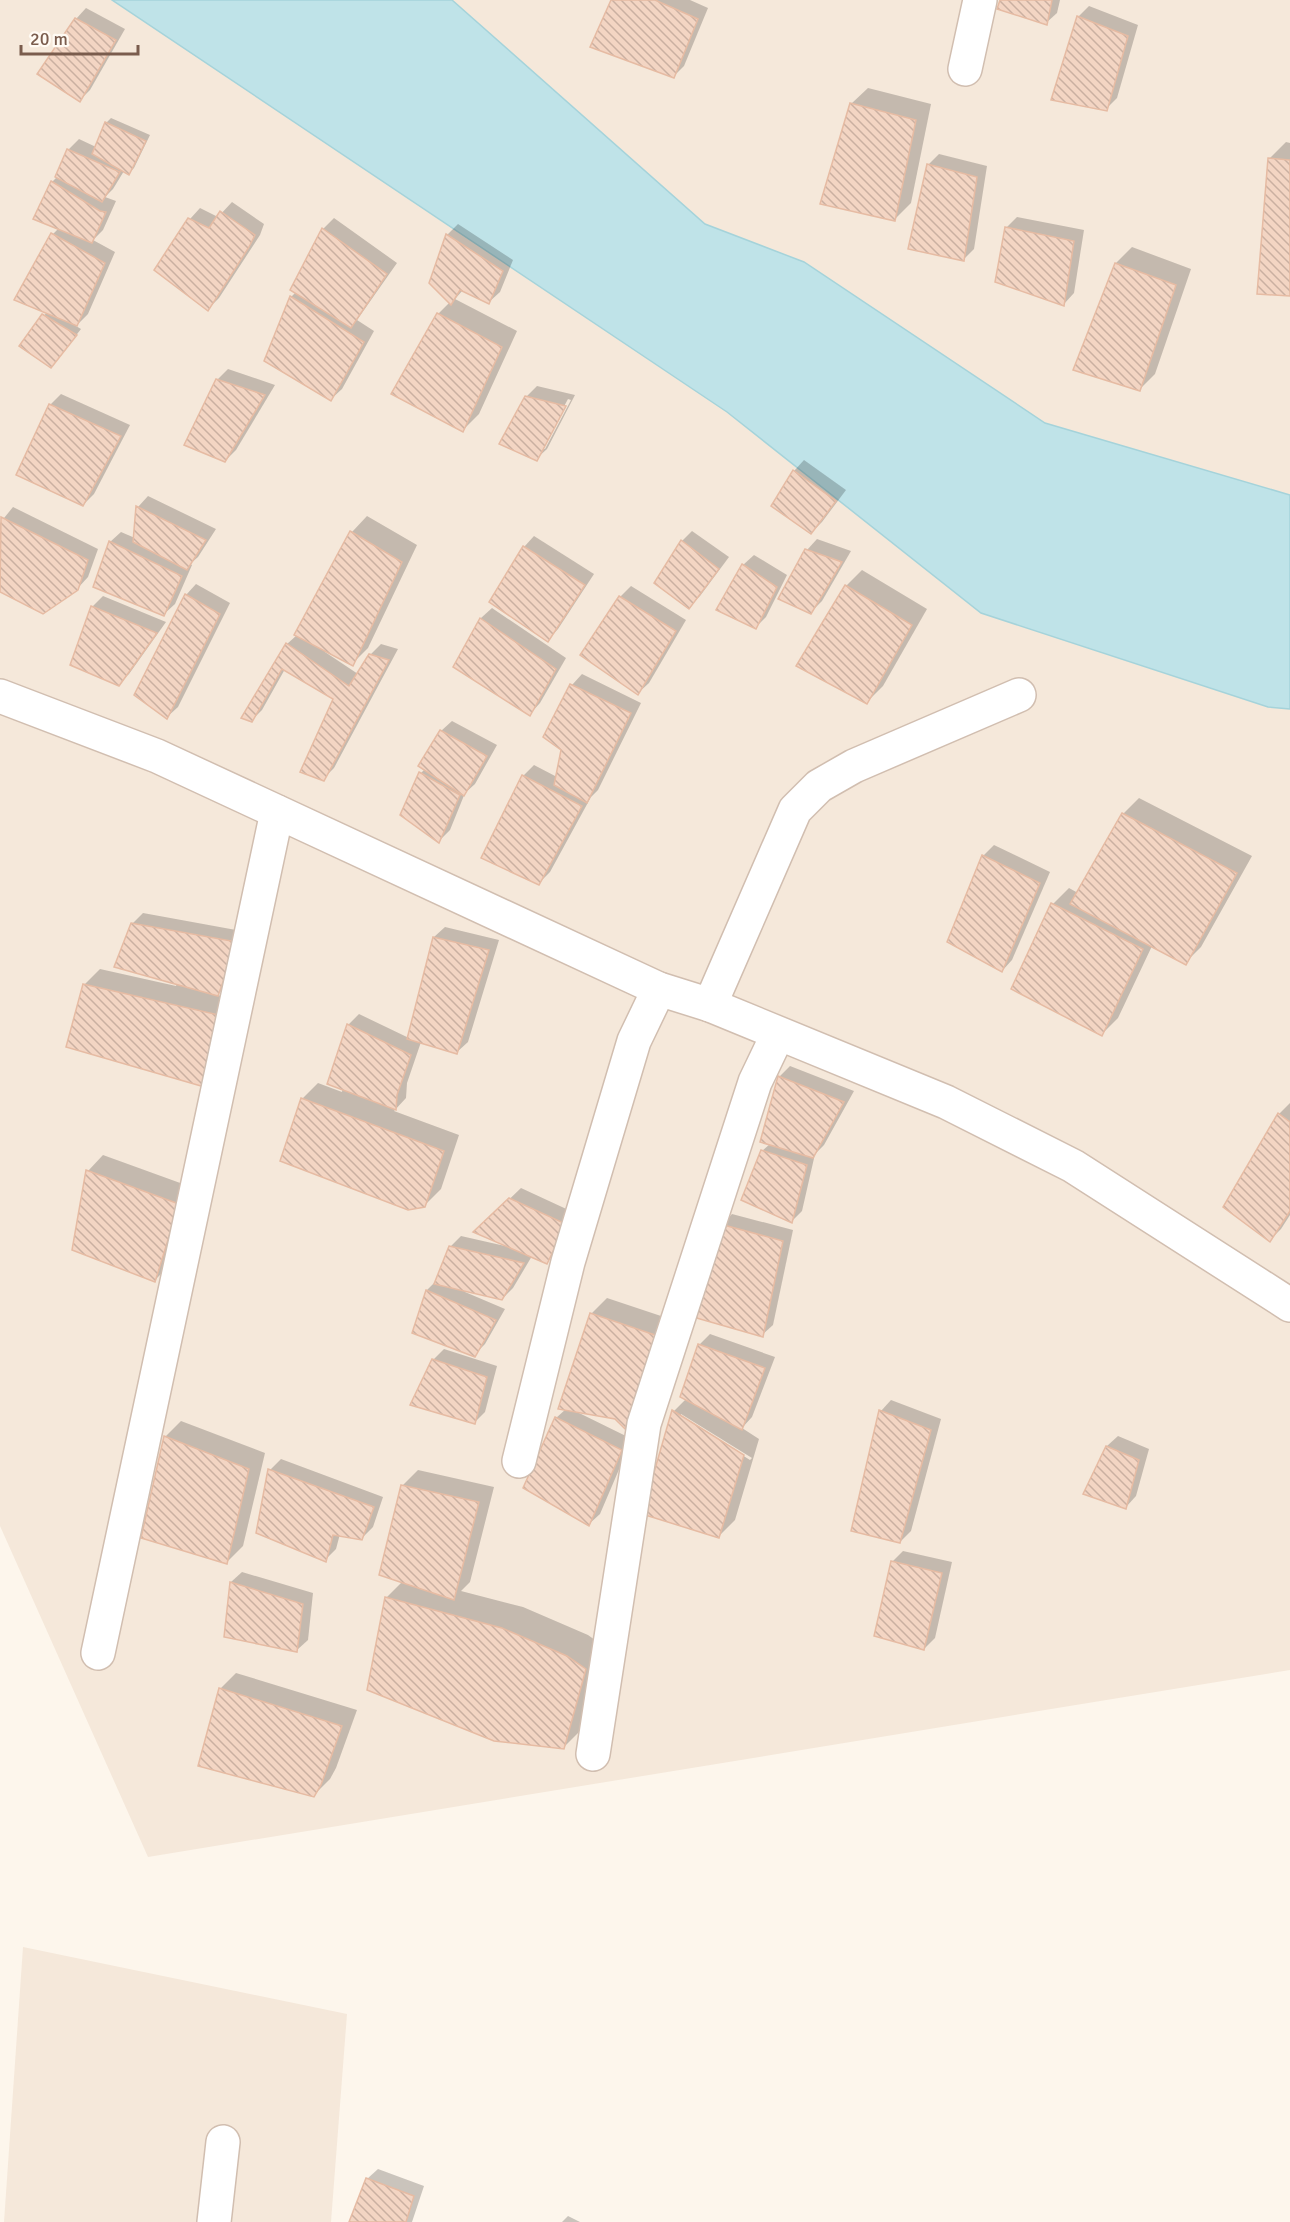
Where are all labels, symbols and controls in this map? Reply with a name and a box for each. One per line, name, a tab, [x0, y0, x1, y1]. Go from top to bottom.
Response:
scale bar	[21, 18, 138, 56]
text: 20 m	[30, 28, 68, 50]

